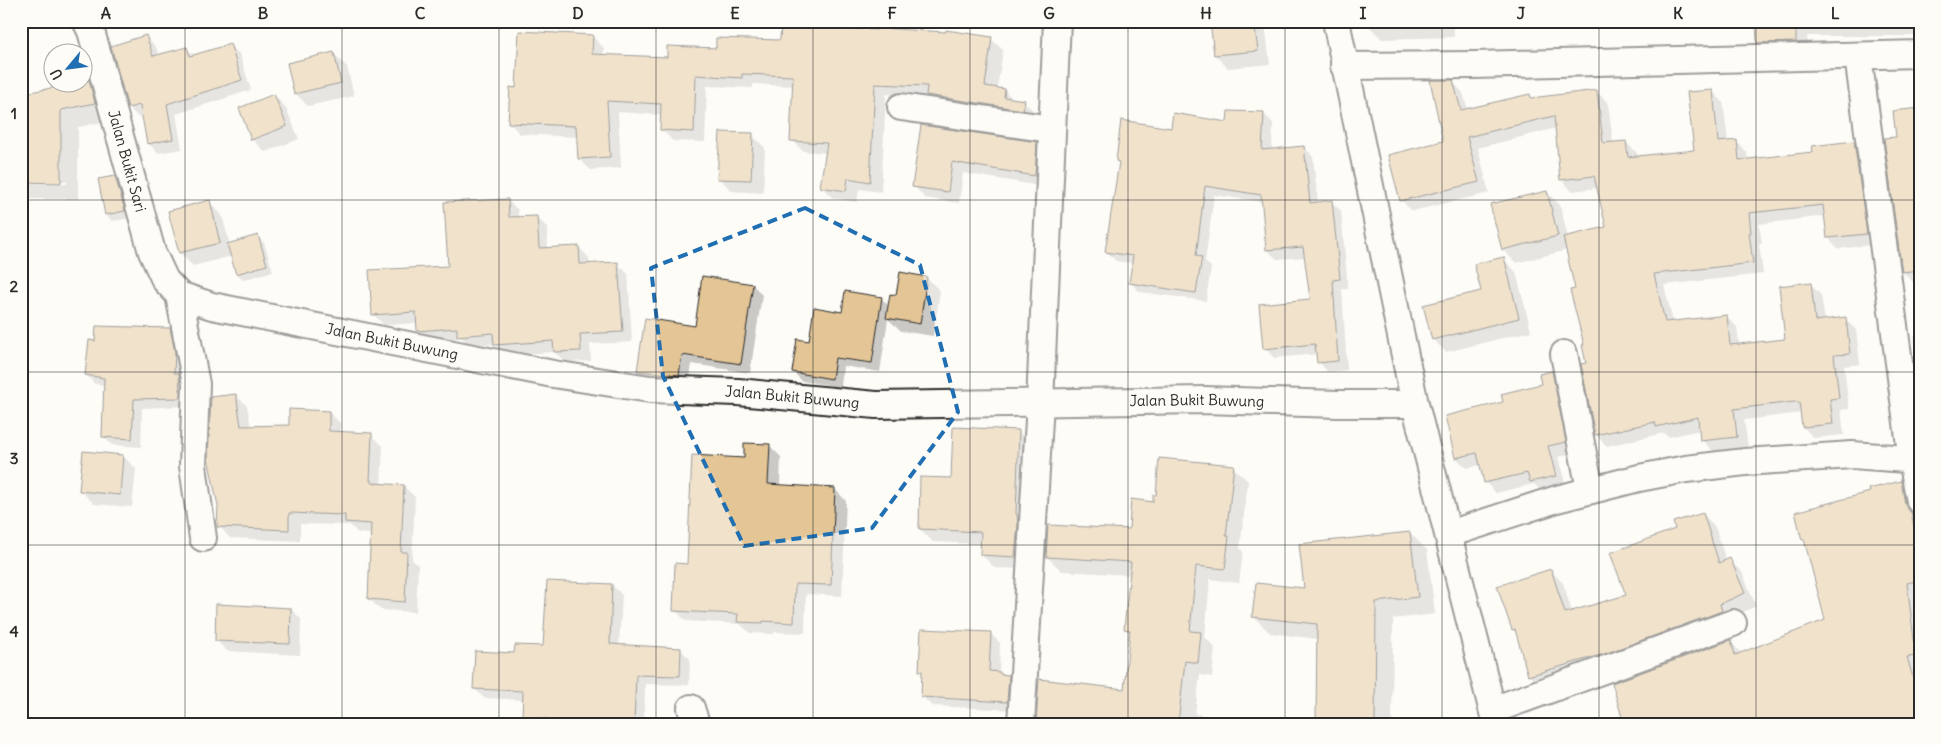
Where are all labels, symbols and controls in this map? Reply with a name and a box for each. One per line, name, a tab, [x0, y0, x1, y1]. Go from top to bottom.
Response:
text: A	[101, 3, 111, 23]
text: B	[258, 3, 269, 23]
text: C	[415, 3, 426, 23]
text: D	[572, 3, 584, 23]
text: E	[730, 3, 740, 23]
text: F	[887, 3, 897, 23]
text: G	[1043, 3, 1055, 23]
text: H	[1200, 3, 1212, 23]
text: I	[1360, 3, 1367, 23]
text: J	[1517, 3, 1526, 23]
text: K	[1673, 3, 1683, 23]
text: L	[1831, 3, 1840, 23]
north arrow	[42, 42, 92, 92]
text: U	[46, 66, 67, 83]
text: 1	[11, 103, 17, 123]
street label: Jalan Bukit Sari	[104, 108, 150, 214]
text: 2	[10, 276, 19, 296]
street label: Jalan Bukit Buwung	[324, 319, 460, 364]
street label: Jalan Bukit Buwung	[725, 382, 860, 412]
street label: Jalan Bukit Buwung	[1129, 390, 1265, 411]
text: 3	[9, 448, 19, 468]
text: 4	[9, 621, 19, 641]

